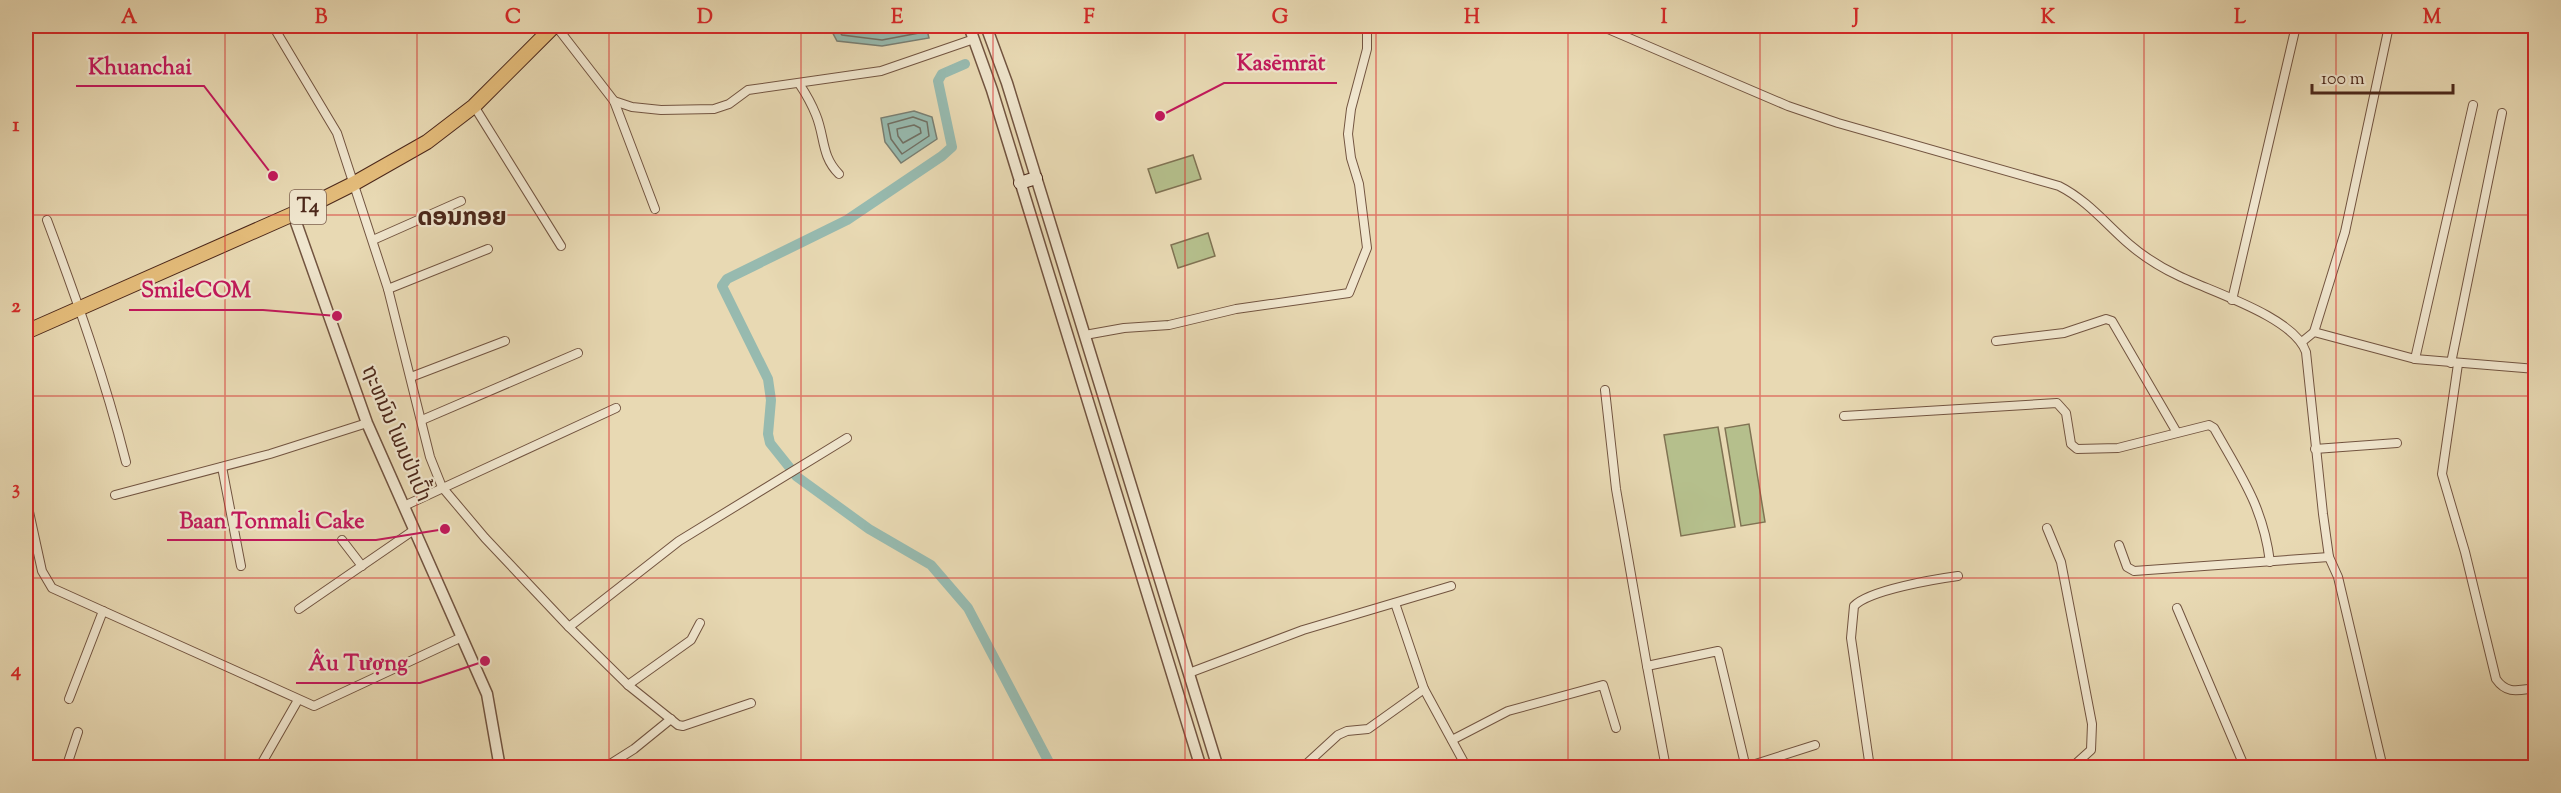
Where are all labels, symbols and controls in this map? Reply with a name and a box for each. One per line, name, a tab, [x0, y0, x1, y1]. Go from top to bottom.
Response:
text: A	[121, 4, 138, 33]
text: B	[315, 4, 328, 33]
text: C	[505, 4, 521, 33]
text: D	[697, 4, 713, 33]
text: E	[891, 4, 904, 33]
text: F	[1083, 4, 1095, 33]
text: G	[1272, 4, 1289, 33]
text: H	[1464, 4, 1480, 33]
text: I	[1661, 4, 1668, 33]
text: J	[1851, 4, 1859, 33]
text: K	[2041, 4, 2056, 33]
text: L	[2234, 4, 2247, 33]
text: M	[2423, 4, 2442, 33]
callout: Kasēmrāt	[1224, 43, 1337, 83]
callout: Khuanchai	[76, 46, 204, 86]
text: Kasēmrāt	[1237, 49, 1326, 81]
text: Khuanchai	[88, 53, 192, 85]
scale bar	[2312, 57, 2453, 95]
text: 100 m	[2321, 67, 2365, 93]
text: 1	[13, 112, 20, 141]
road number: T4	[290, 190, 326, 224]
district label: ດອນກອຍ	[418, 202, 506, 236]
callout: SmileCOM	[129, 270, 263, 310]
text: SmileCOM	[141, 276, 252, 308]
text: 2	[11, 293, 21, 322]
street label: ຖະຫນົນ ໂພນປ່າເປົ້າ	[353, 360, 440, 507]
text: 3	[12, 475, 20, 504]
callout: Baan Tonmali Cake	[167, 500, 376, 540]
text: Baan Tonmali Cake	[179, 507, 365, 539]
callout: Ấu Tượng	[296, 643, 420, 683]
text: Ấu Tượng	[308, 648, 408, 681]
text: 4	[10, 657, 21, 686]

